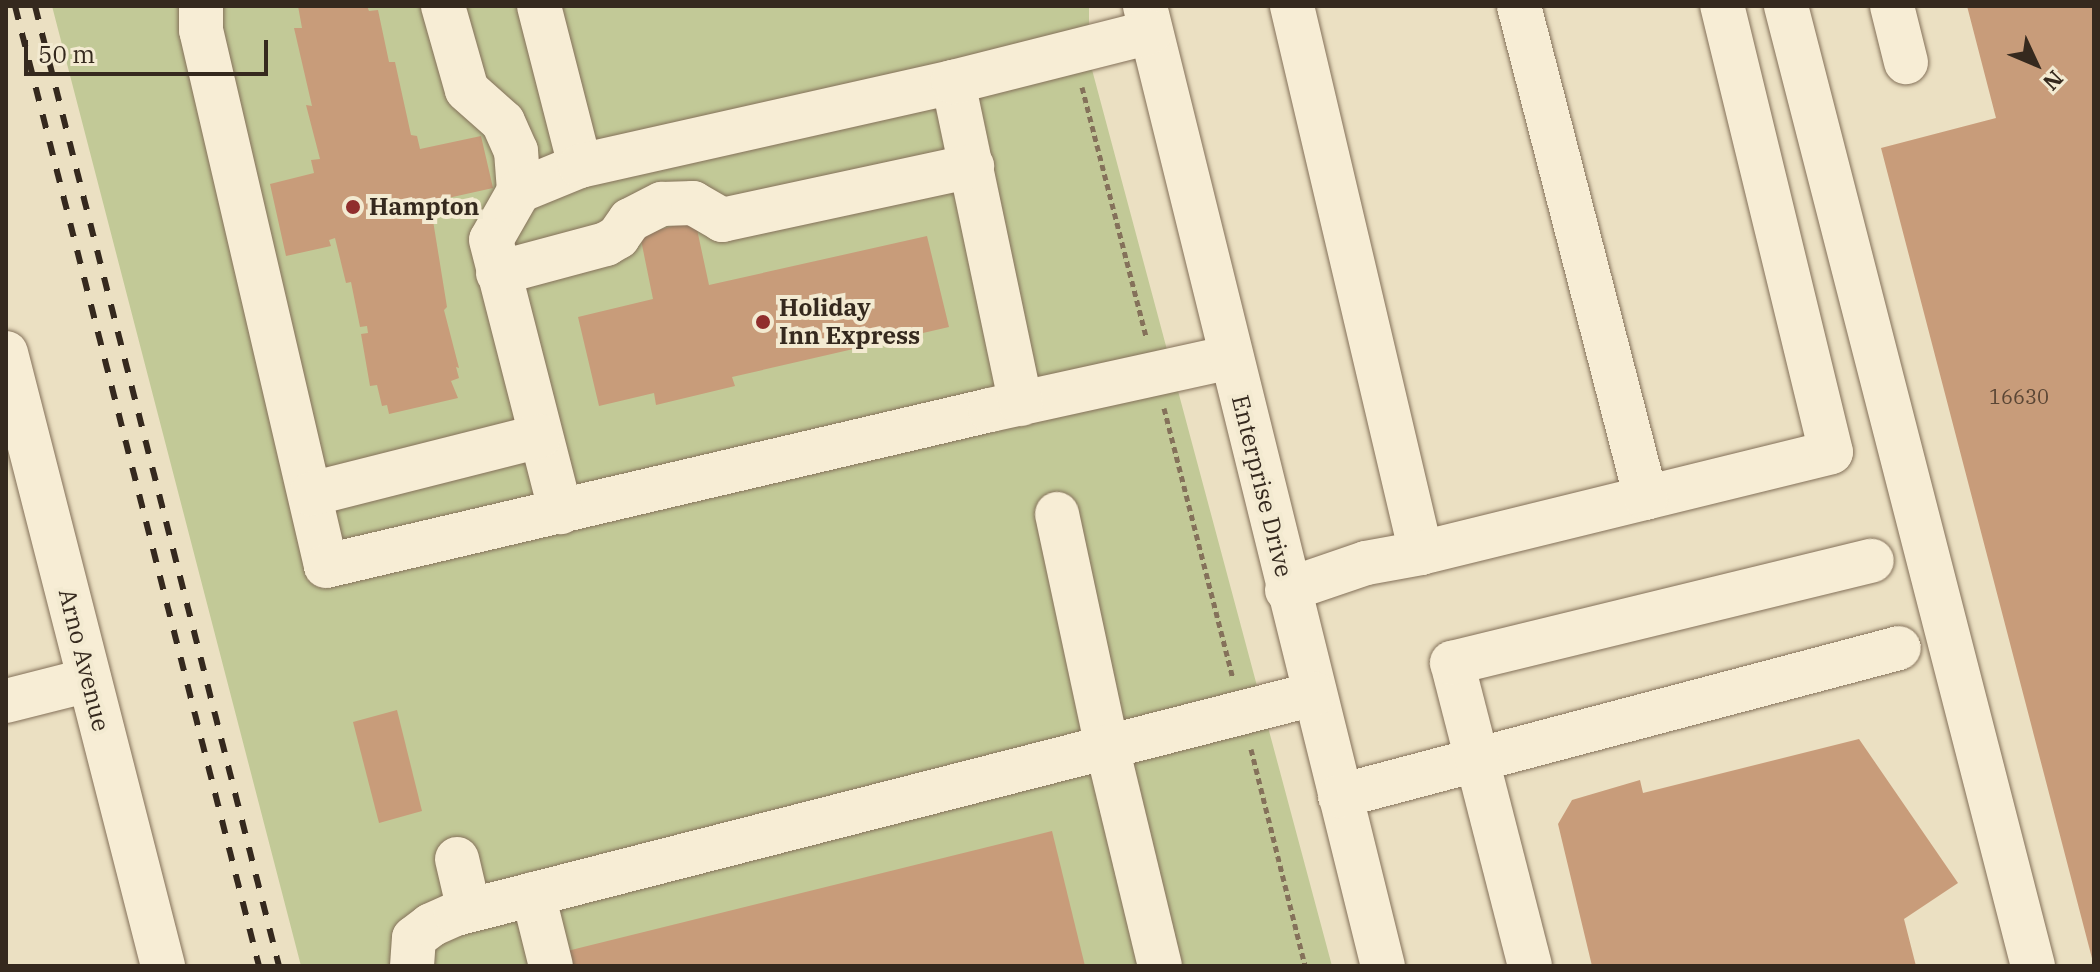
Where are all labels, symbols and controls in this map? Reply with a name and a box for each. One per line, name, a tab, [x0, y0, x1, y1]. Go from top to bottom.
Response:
scale bar	[28, 24, 272, 74]
north arrow	[1996, 24, 2076, 104]
text: 50 m	[38, 38, 95, 70]
text: N	[2037, 65, 2070, 97]
place label: Hampton	[369, 193, 479, 221]
marker: Hampton	[344, 198, 362, 216]
place label: Holiday Inn Express	[779, 294, 920, 350]
marker: Holiday Inn Express	[754, 313, 772, 331]
house number: 16630	[1989, 384, 2049, 408]
street label: Enterprise Drive	[1225, 392, 1299, 580]
street label: Arno Avenue	[52, 586, 116, 734]

